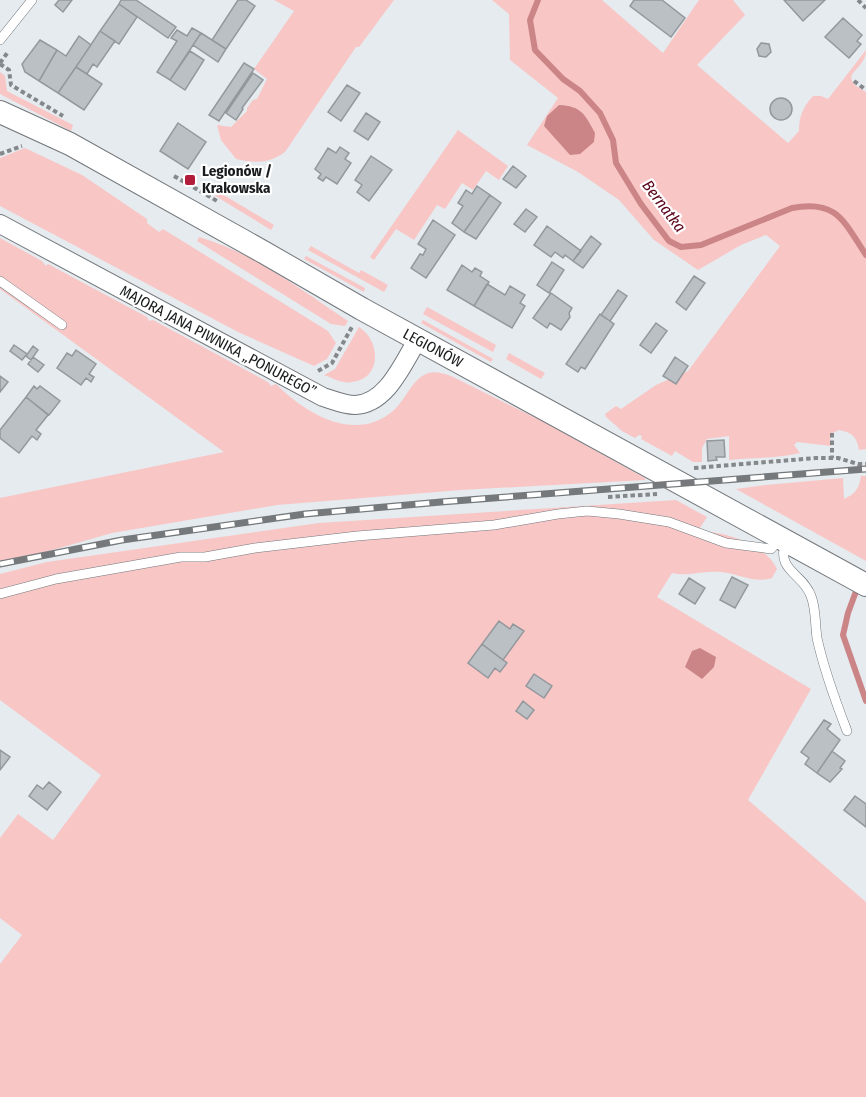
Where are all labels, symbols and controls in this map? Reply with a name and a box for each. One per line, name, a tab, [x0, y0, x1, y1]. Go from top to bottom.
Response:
place label: Legionów / Krakowska	[202, 162, 272, 197]
marker: Legionów / Krakowska	[183, 173, 197, 187]
water label: Bernatka	[638, 176, 690, 236]
street label: MAJORA JANA PIWNIKA „PONUREGO”	[117, 282, 319, 401]
street label: LEGIONÓW	[400, 325, 466, 371]

